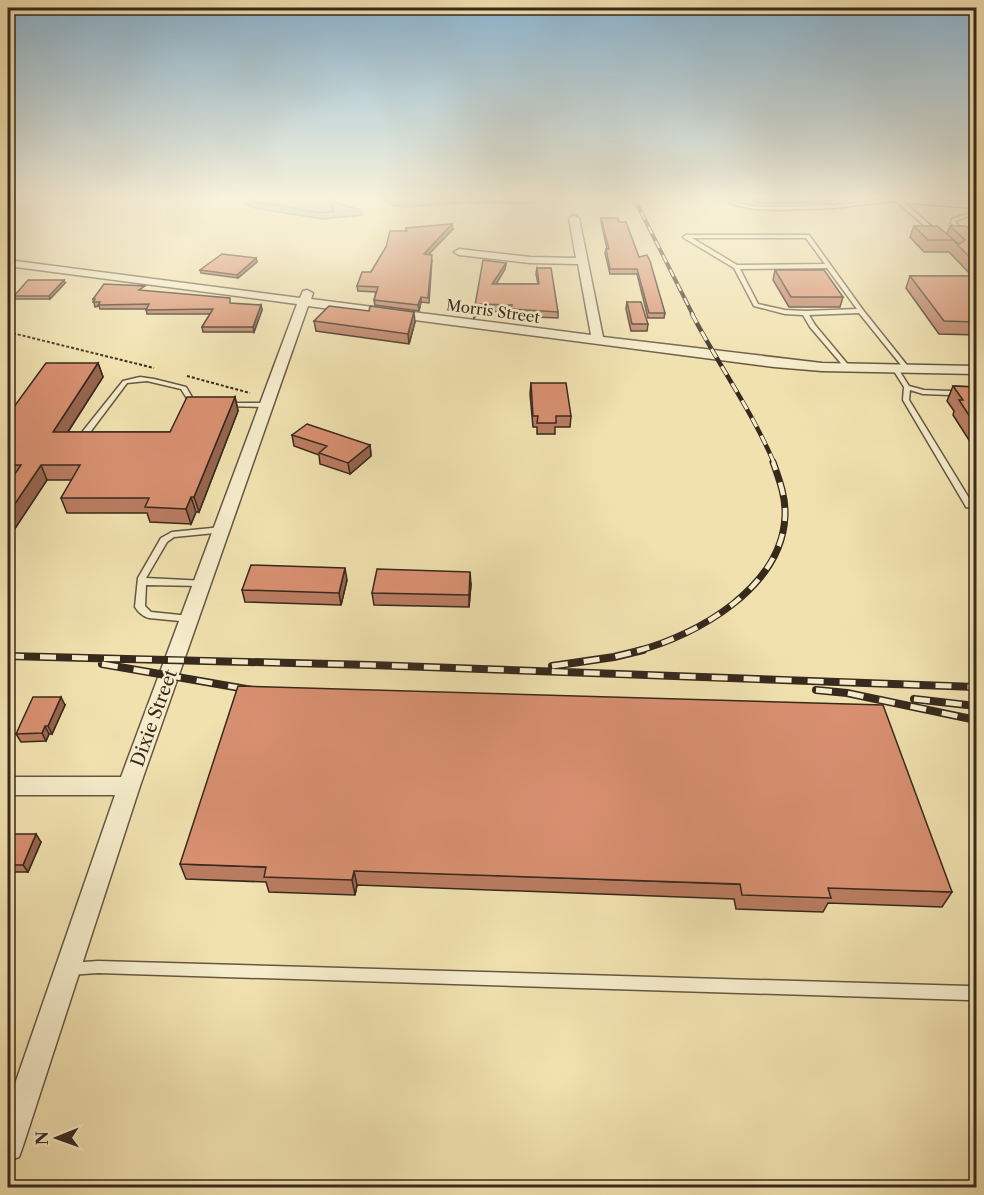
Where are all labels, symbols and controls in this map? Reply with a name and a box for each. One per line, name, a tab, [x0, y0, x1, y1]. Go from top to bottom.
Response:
street label: Morris Street	[445, 295, 542, 327]
street label: Dixie Street	[126, 666, 182, 770]
north arrow	[27, 1108, 87, 1168]
text: N	[32, 1131, 52, 1145]

